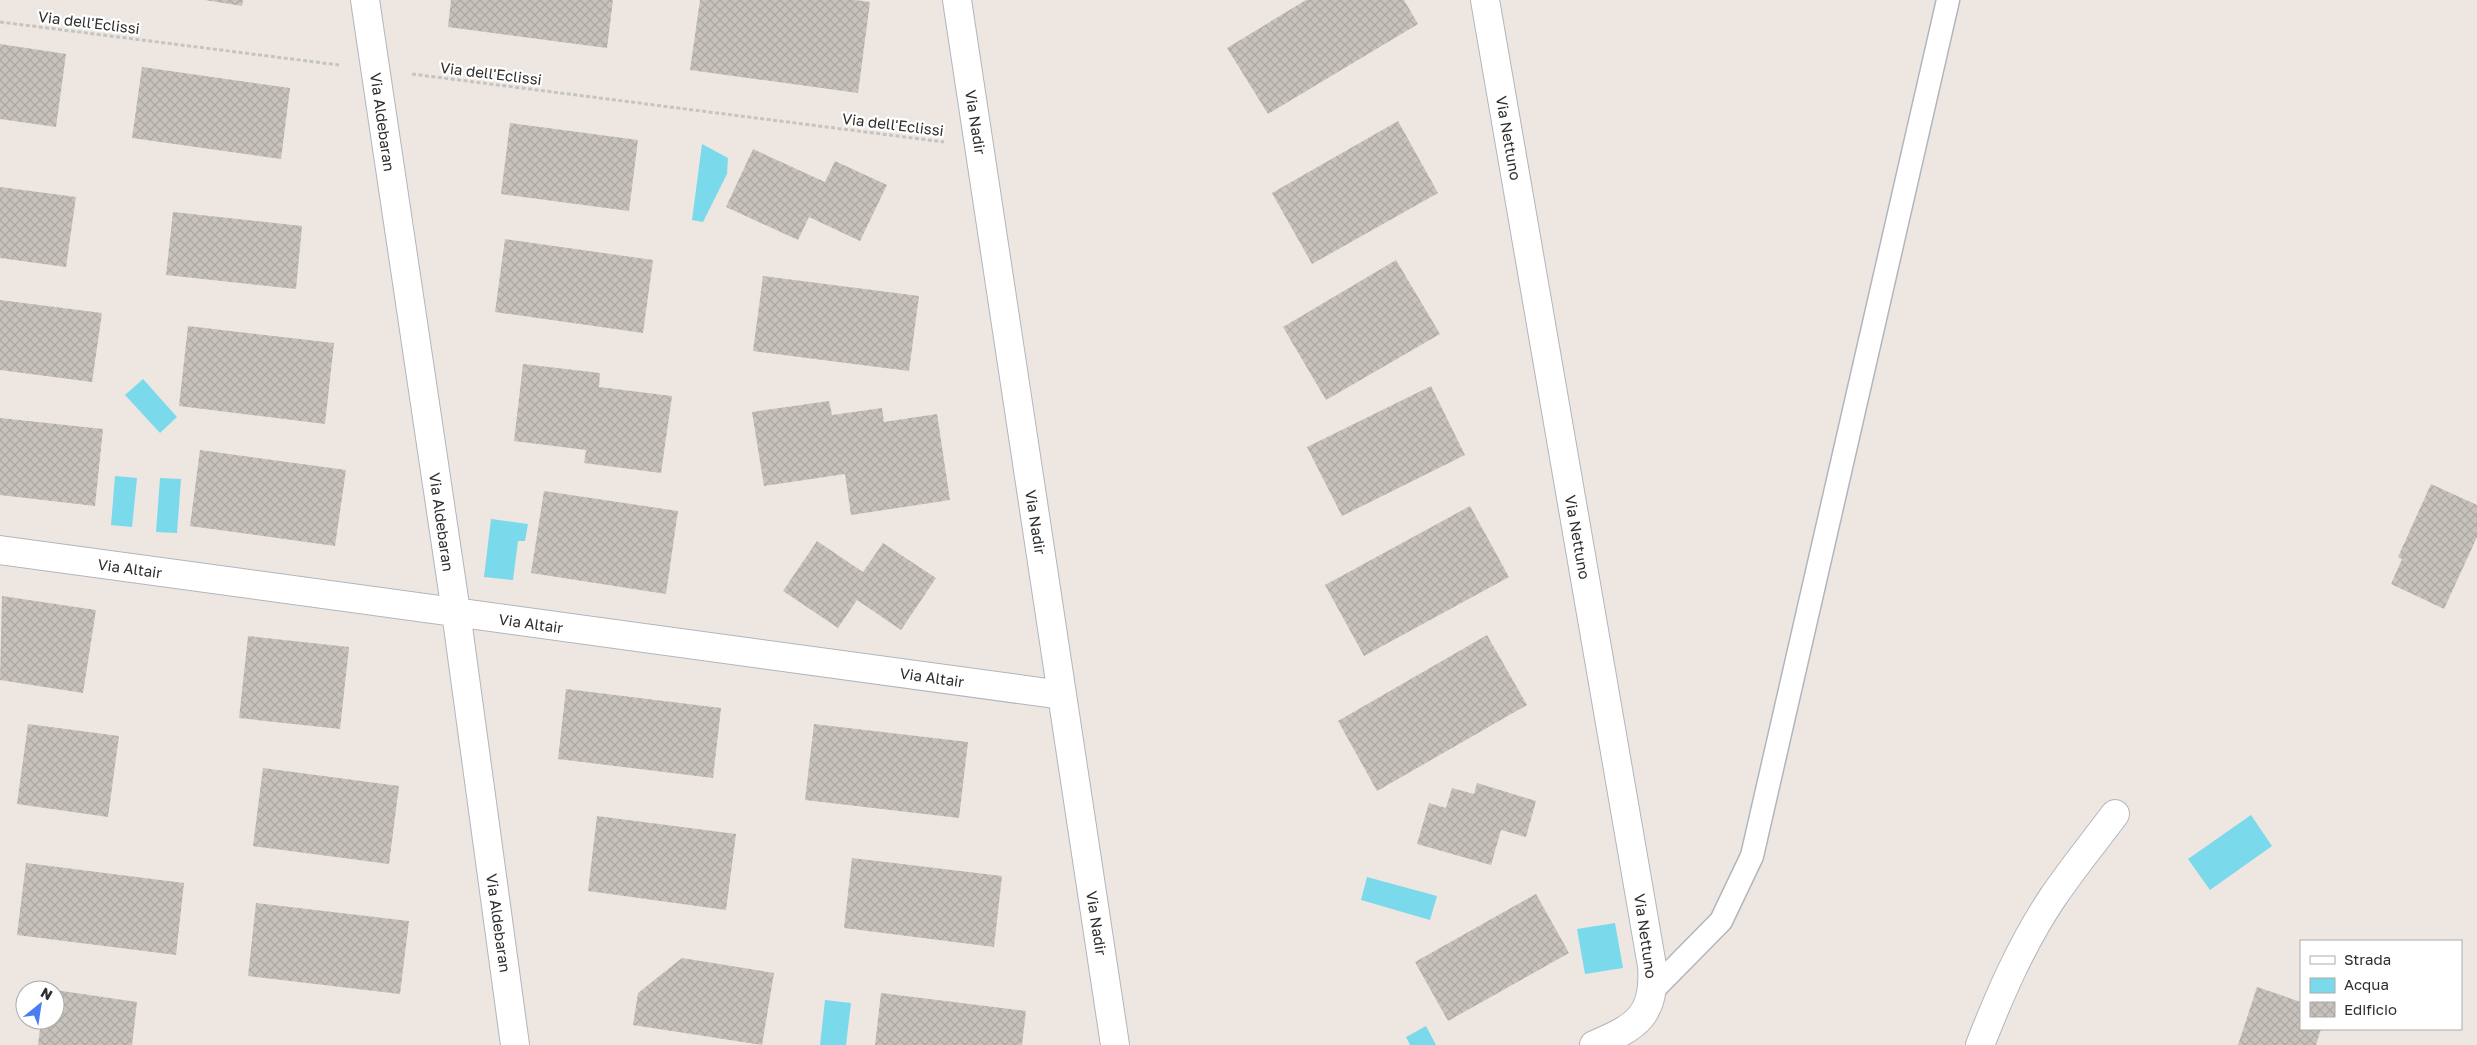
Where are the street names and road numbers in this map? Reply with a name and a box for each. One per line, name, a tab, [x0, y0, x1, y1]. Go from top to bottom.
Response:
street label: Via dell'Eclissi	[37, 7, 141, 37]
street label: Via dell'Eclissi	[439, 58, 543, 88]
street label: Via Aldebaran	[367, 71, 399, 173]
street label: Via Nadir	[962, 88, 990, 156]
street label: Via Nettuno	[1493, 94, 1525, 182]
street label: Via dell'Eclissi	[841, 109, 945, 139]
street label: Via Aldebaran	[426, 471, 458, 573]
street label: Via Nadir	[1022, 488, 1050, 556]
street label: Via Nettuno	[1562, 493, 1594, 581]
street label: Via Altair	[97, 555, 164, 581]
street label: Via Altair	[498, 610, 565, 636]
street label: Via Altair	[899, 664, 966, 690]
street label: Via Aldebaran	[483, 872, 515, 974]
street label: Via Nadir	[1083, 889, 1111, 957]
street label: Via Nettuno	[1631, 892, 1661, 980]

